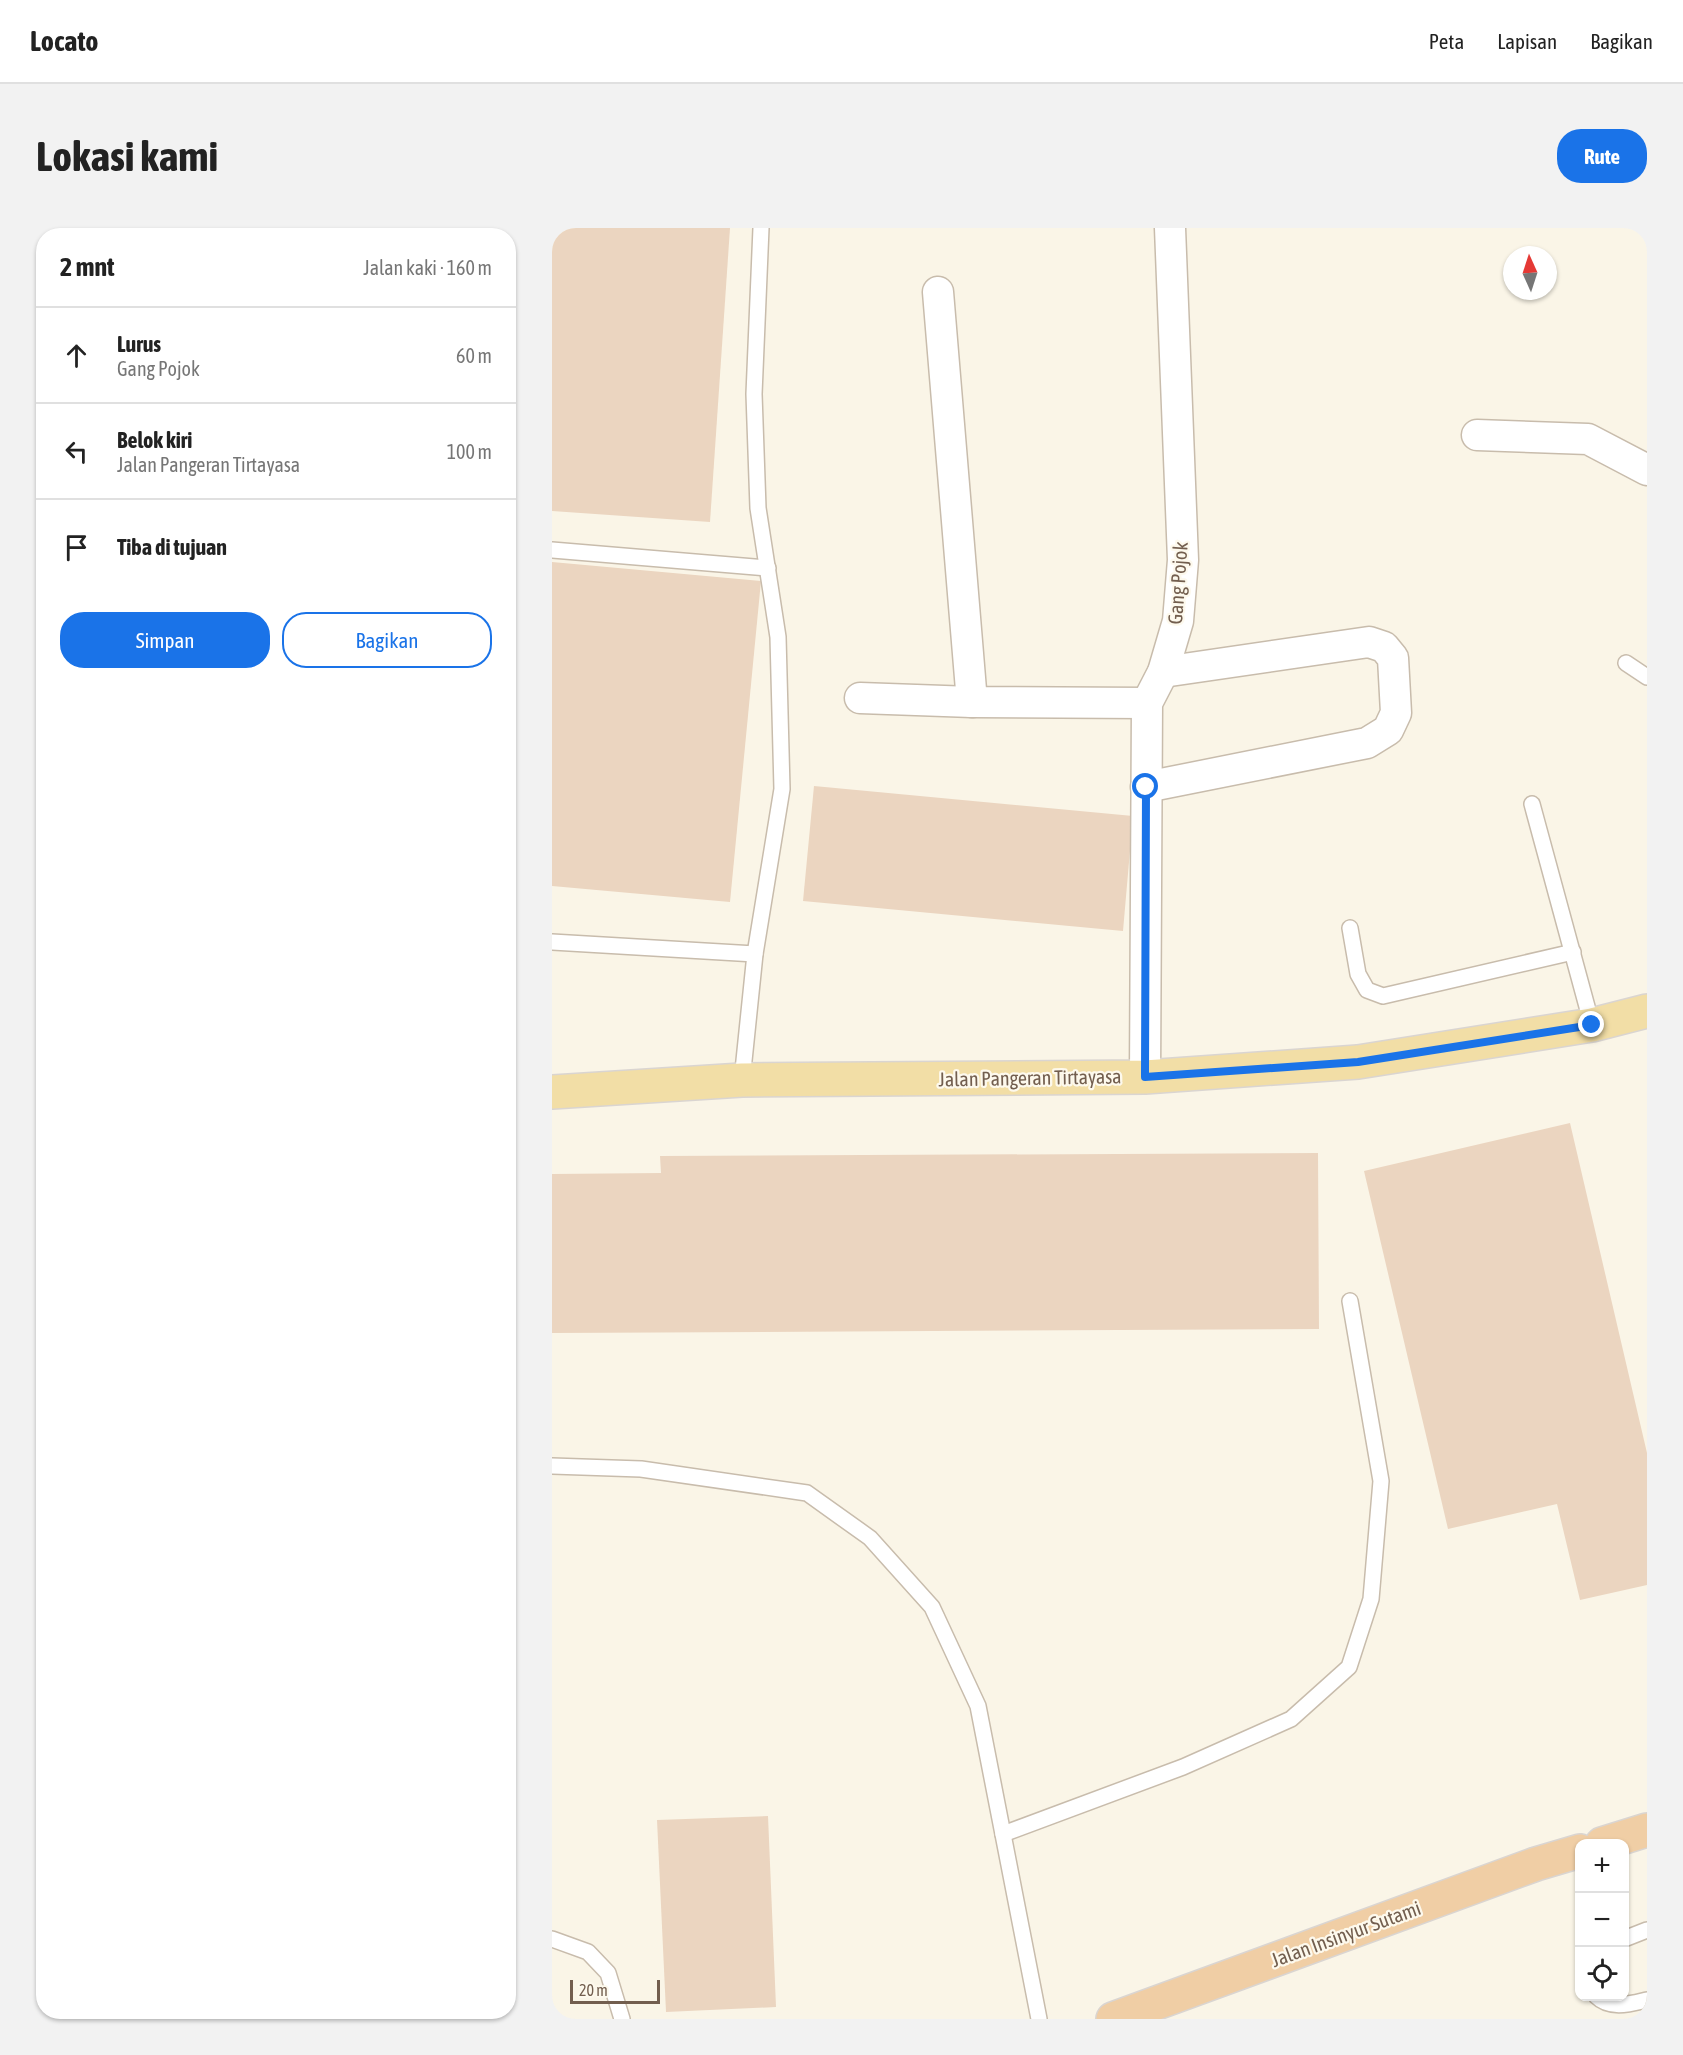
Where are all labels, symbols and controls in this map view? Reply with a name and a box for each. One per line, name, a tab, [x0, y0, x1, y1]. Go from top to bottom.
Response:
text: Locato	[30, 25, 98, 57]
text: Peta	[1429, 29, 1464, 53]
text: Lapisan	[1497, 29, 1557, 53]
text: Bagikan	[1590, 29, 1653, 53]
button: Rute	[1557, 129, 1647, 183]
text: Lokasi kami	[36, 132, 218, 180]
north arrow	[1503, 246, 1557, 300]
text: 2 mnt	[60, 252, 115, 282]
text: Jalan kaki · 160 m	[363, 256, 492, 279]
text: Lurus	[117, 331, 161, 357]
icon: ahead	[60, 339, 93, 372]
text: 60 m	[456, 344, 492, 367]
text: Gang Pojok	[117, 357, 200, 380]
text: Belok kiri	[117, 427, 192, 453]
icon: left	[60, 435, 93, 468]
text: 100 m	[447, 440, 492, 463]
text: Jalan Pangeran Tirtayasa	[117, 453, 300, 476]
icon: arrive	[60, 531, 93, 564]
text: Tiba di tujuan	[117, 534, 227, 560]
street label: Gang Pojok	[1163, 541, 1192, 625]
button: Simpan	[60, 612, 270, 668]
button: Bagikan	[282, 612, 492, 668]
route start	[1132, 773, 1158, 799]
route end	[1578, 1011, 1604, 1037]
street label: Jalan Pangeran Tirtayasa	[938, 1064, 1122, 1091]
map controls	[1575, 1839, 1629, 2001]
button: +	[1575, 1839, 1629, 1893]
button: −	[1575, 1893, 1629, 1947]
street label: Jalan Insinyur Sutami	[1268, 1896, 1424, 1971]
button: locate	[1575, 1947, 1629, 2001]
scale bar	[570, 1977, 660, 2004]
text: 20 m	[579, 1981, 608, 1999]

